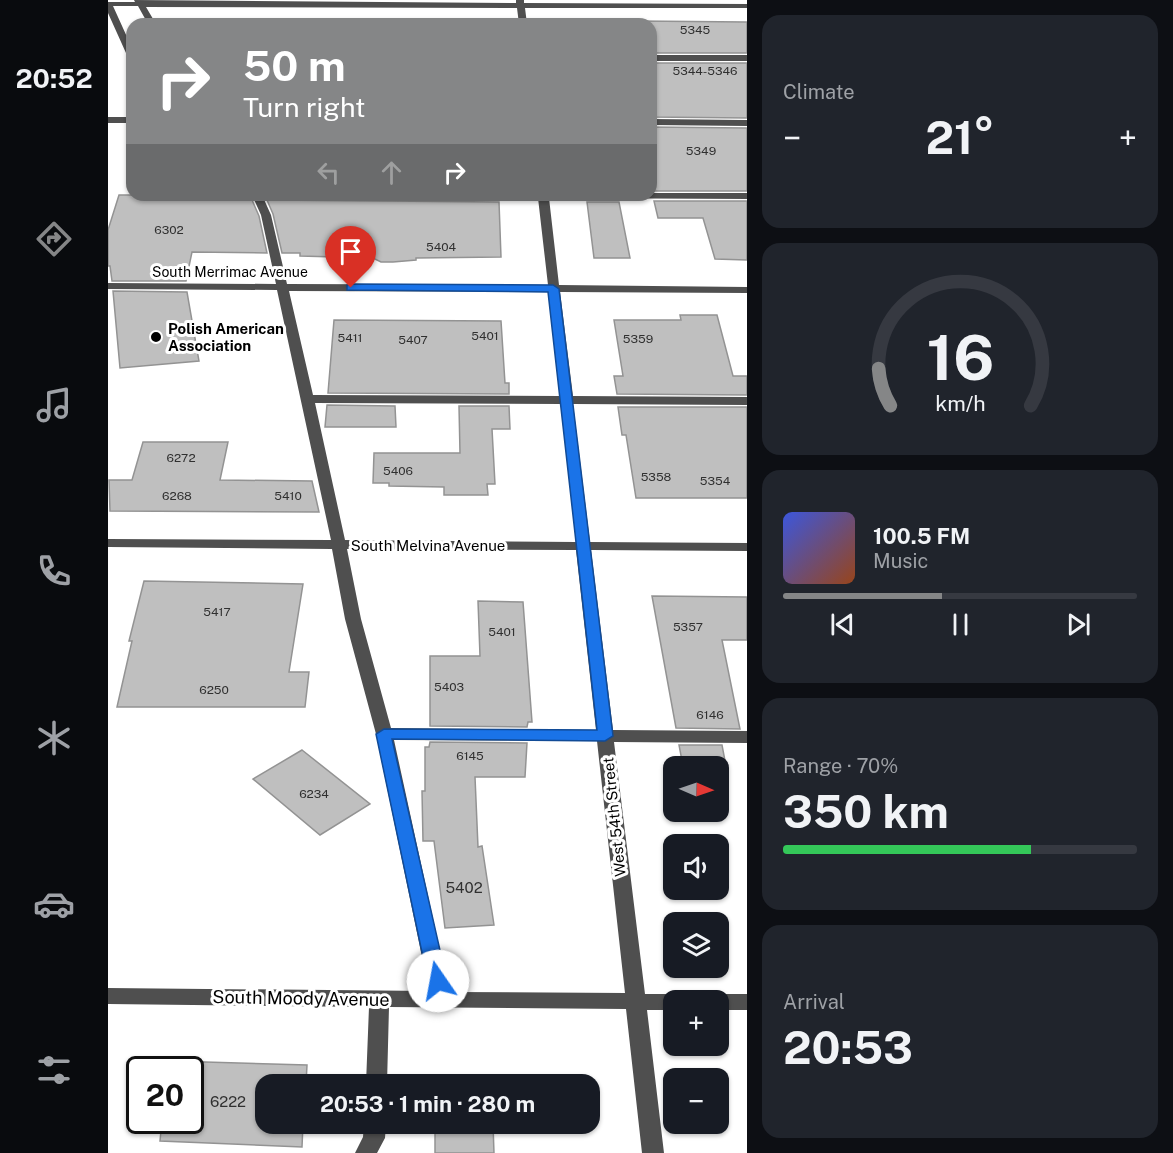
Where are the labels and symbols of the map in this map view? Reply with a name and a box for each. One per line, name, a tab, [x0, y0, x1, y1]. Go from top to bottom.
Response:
house number: 5345	[680, 23, 710, 37]
house number: 5344-5346	[672, 64, 738, 78]
house number: 5349	[686, 144, 716, 158]
house number: 6302	[154, 223, 184, 237]
pin	[325, 226, 376, 288]
house number: 5404	[426, 240, 457, 254]
street label: South Merrimac Avenue	[152, 264, 308, 280]
place label: Polish American Association	[168, 320, 284, 354]
house number: 5401	[471, 329, 499, 343]
marker: Polish American Association	[149, 330, 163, 344]
house number: 5411	[338, 331, 363, 345]
house number: 5359	[623, 332, 653, 346]
house number: 5407	[398, 333, 428, 347]
house number: 6272	[166, 451, 196, 465]
house number: 5406	[383, 464, 413, 478]
house number: 5358	[641, 470, 672, 484]
house number: 5354	[700, 474, 731, 488]
house number: 6268	[162, 489, 192, 503]
house number: 5410	[274, 489, 302, 503]
street label: South Melvina Avenue	[351, 537, 505, 554]
house number: 5417	[203, 605, 231, 619]
house number: 5357	[673, 620, 703, 634]
house number: 5401	[488, 625, 516, 639]
house number: 5403	[434, 680, 464, 694]
house number: 6250	[199, 683, 229, 697]
house number: 6146	[696, 708, 724, 722]
house number: 6145	[456, 749, 484, 763]
street label: West 54th Street	[599, 756, 629, 878]
north arrow	[663, 756, 729, 822]
house number: 6234	[299, 787, 329, 801]
house number: 5402	[445, 879, 483, 896]
position arrow	[406, 949, 470, 1013]
street label: South Moody Avenue	[212, 986, 390, 1010]
speed limit sign: 20	[126, 1056, 204, 1134]
house number: 6222	[210, 1093, 246, 1110]

